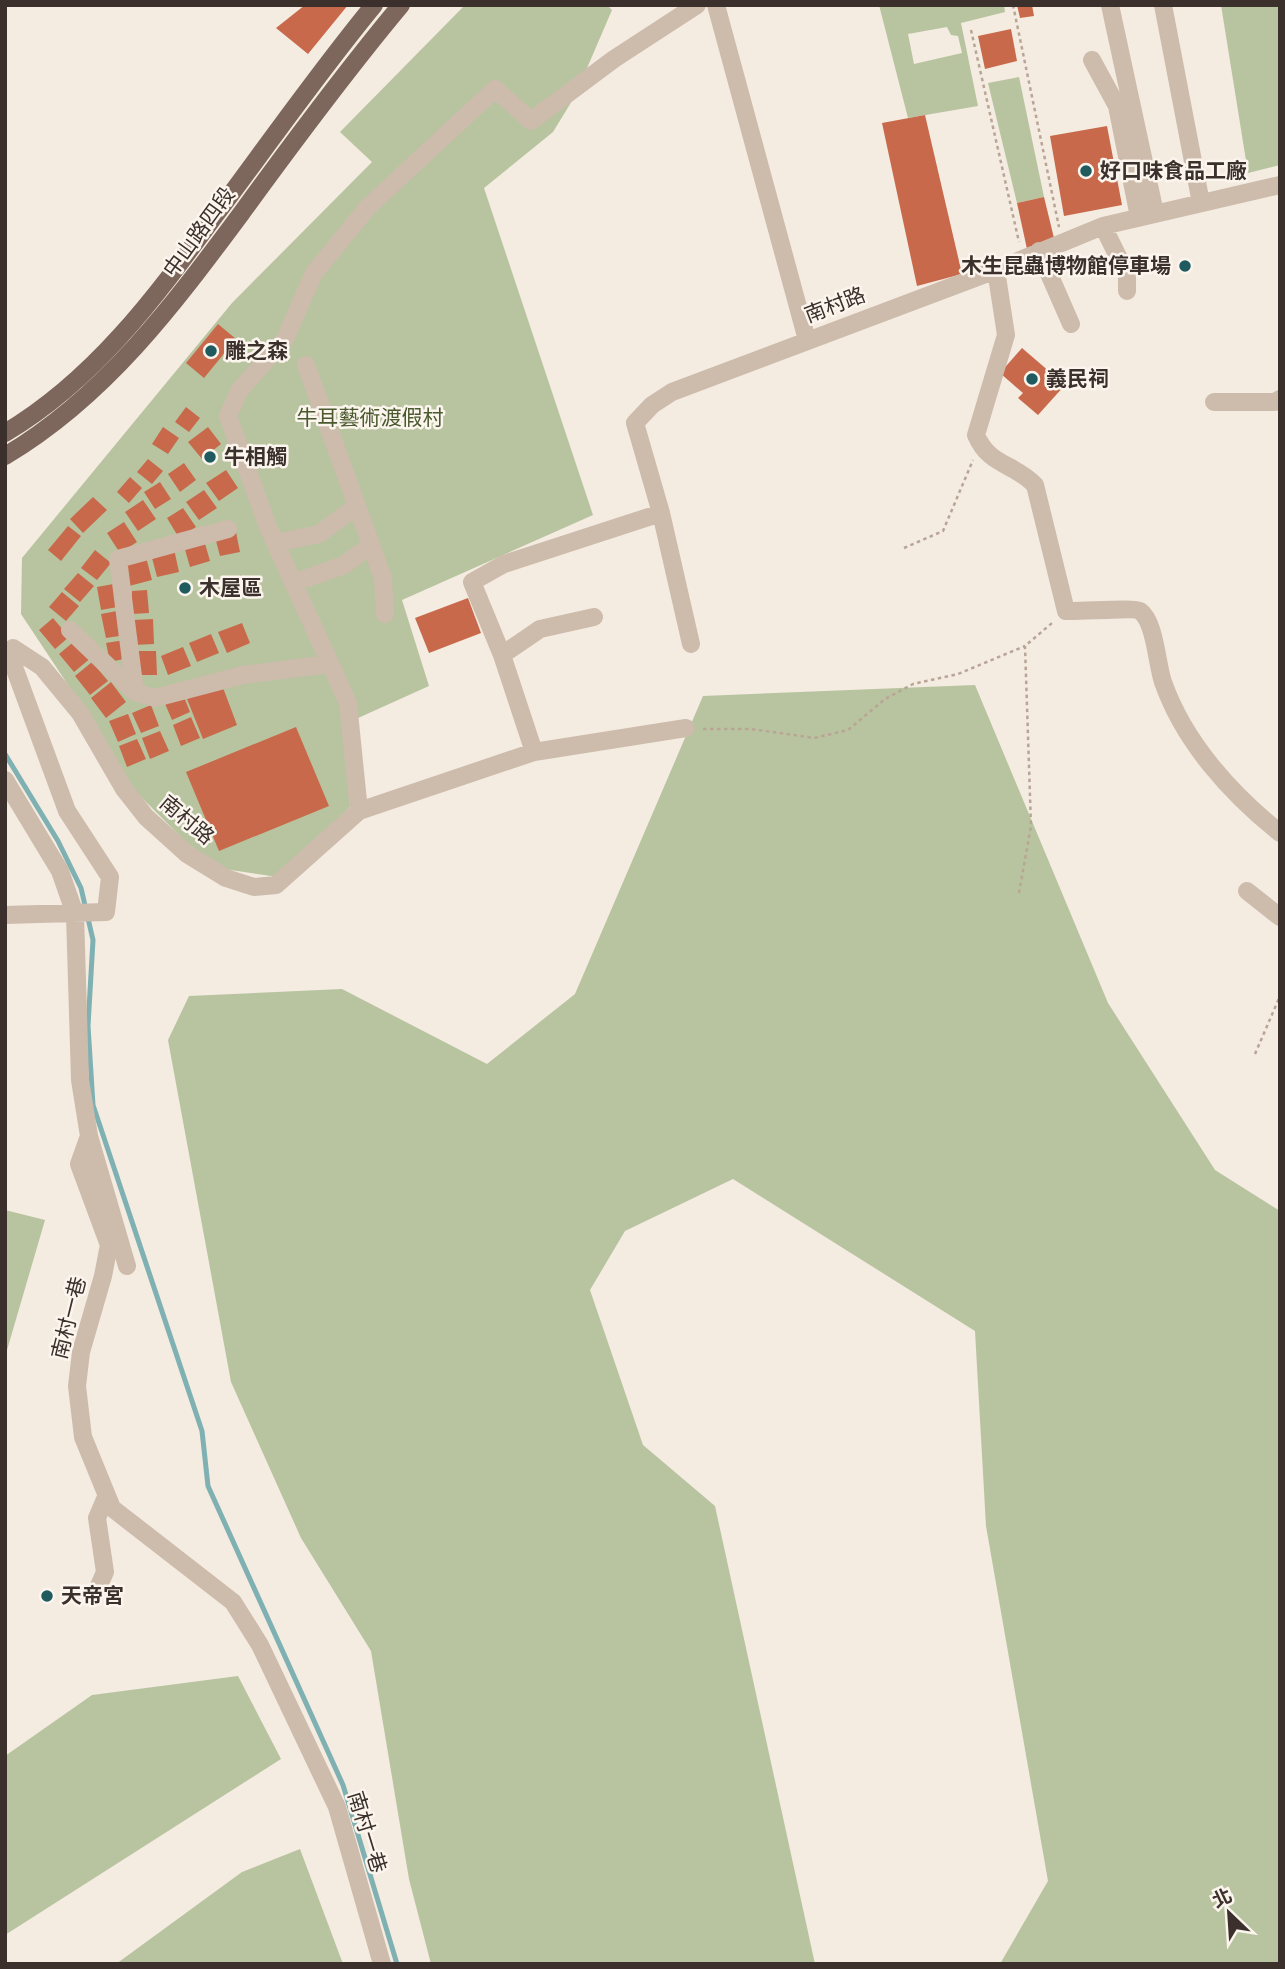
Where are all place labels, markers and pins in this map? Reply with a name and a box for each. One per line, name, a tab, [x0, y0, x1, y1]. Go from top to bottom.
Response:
place label: 好口味食品工廠	[1100, 156, 1247, 185]
marker: 好口味食品工廠	[1078, 163, 1094, 179]
place label: 木生昆蟲博物館停車場	[961, 251, 1171, 280]
marker: 木生昆蟲博物館停車場	[1177, 258, 1193, 274]
place label: 雕之森	[225, 336, 288, 365]
marker: 雕之森	[203, 343, 219, 359]
place label: 義民祠	[1046, 364, 1109, 393]
marker: 義民祠	[1024, 371, 1040, 387]
place label: 牛相觸	[224, 442, 287, 471]
marker: 牛相觸	[202, 449, 218, 465]
place label: 木屋區	[199, 573, 262, 602]
marker: 木屋區	[177, 580, 193, 596]
place label: 天帝宮	[61, 1581, 124, 1610]
marker: 天帝宮	[39, 1588, 55, 1604]

